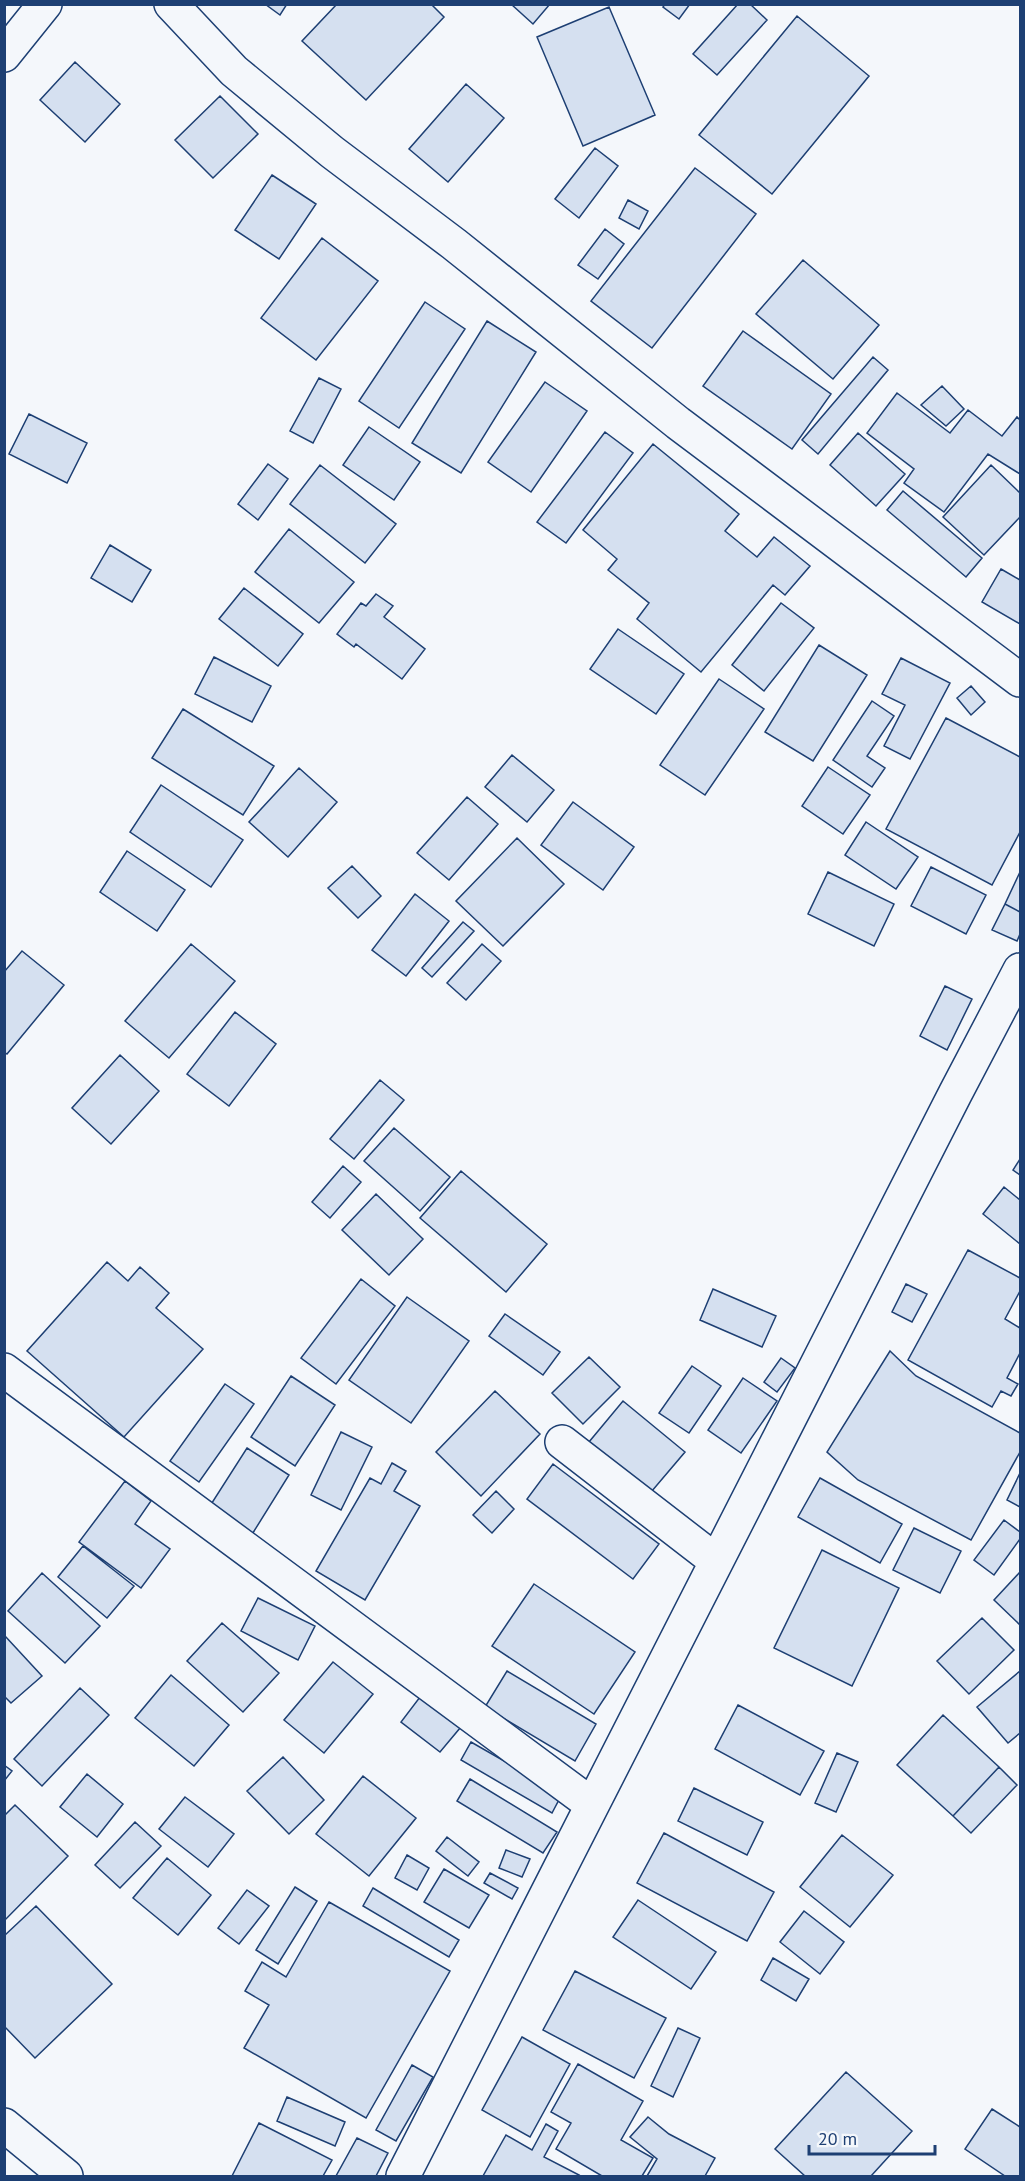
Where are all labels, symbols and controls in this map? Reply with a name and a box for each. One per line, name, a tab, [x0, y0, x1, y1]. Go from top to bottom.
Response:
scale bar	[809, 2118, 935, 2156]
text: 20 m	[818, 2127, 857, 2150]

